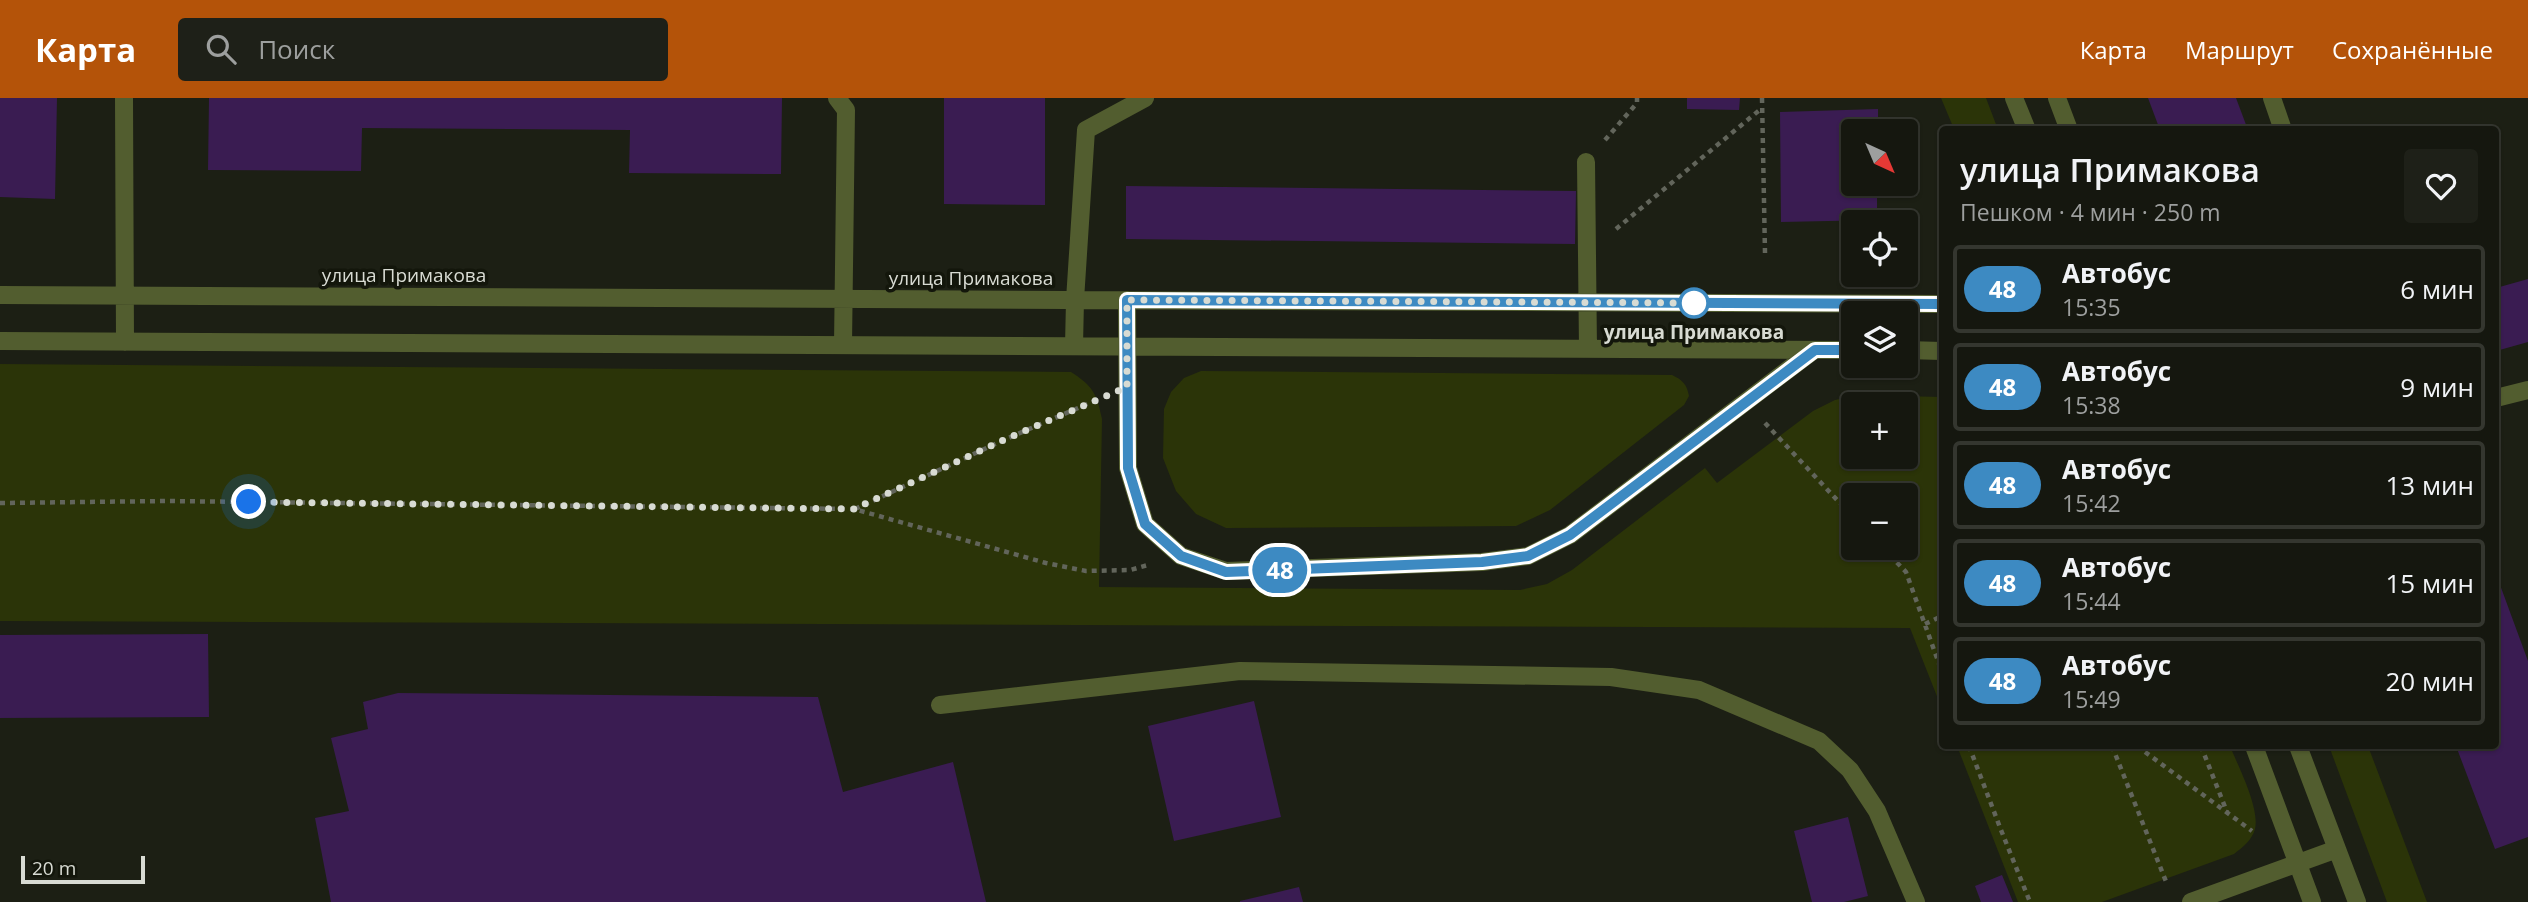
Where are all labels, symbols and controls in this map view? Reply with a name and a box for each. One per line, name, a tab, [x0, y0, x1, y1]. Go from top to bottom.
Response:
search box	[178, 18, 668, 81]
text: Карта	[35, 27, 136, 72]
icon: search	[202, 30, 240, 68]
text: Поиск	[258, 31, 335, 67]
text: Карта	[2080, 33, 2147, 66]
text: Маршрут	[2185, 33, 2294, 66]
text: Сохранённые	[2332, 33, 2493, 66]
north arrow	[1841, 119, 1918, 196]
map controls	[1841, 119, 1918, 560]
text: улица Примакова	[1960, 147, 2260, 192]
button: heart	[2404, 149, 2478, 223]
text: Пешком · 4 мин · 250 m	[1960, 196, 2221, 228]
button: locate	[1841, 210, 1918, 287]
text: Автобус	[2062, 255, 2171, 291]
street label: улица Примакова	[322, 262, 486, 288]
street label: улица Примакова	[889, 265, 1053, 291]
text: 6 мин	[2400, 271, 2474, 307]
text: 48	[1989, 272, 2016, 305]
marker: улица Примакова	[1679, 288, 1709, 318]
text: 15:35	[2062, 291, 2121, 323]
button: layers	[1841, 301, 1918, 378]
place label: улица Примакова	[1604, 319, 1784, 345]
text: Автобус	[2062, 353, 2171, 389]
text: 9 мин	[2400, 369, 2474, 405]
text: 48	[1989, 370, 2016, 403]
text: 15:38	[2062, 389, 2121, 421]
button: +	[1841, 392, 1918, 469]
text: Автобус	[2062, 451, 2171, 487]
text: 13 мин	[2385, 467, 2474, 503]
text: 48	[1989, 468, 2016, 501]
button: −	[1841, 483, 1918, 560]
your location	[231, 484, 266, 519]
text: 15:42	[2062, 487, 2121, 519]
line badge: 48	[1248, 547, 1312, 593]
text: Автобус	[2062, 549, 2171, 585]
text: 48	[1266, 553, 1294, 586]
text: 15 мин	[2385, 565, 2474, 601]
text: 48	[1989, 566, 2016, 599]
text: 15:44	[2062, 585, 2121, 617]
text: Автобус	[2062, 647, 2171, 683]
text: 20 мин	[2385, 663, 2474, 699]
text: 48	[1989, 664, 2016, 697]
text: 15:49	[2062, 683, 2121, 715]
scale bar	[21, 853, 145, 885]
text: 20 m	[32, 855, 76, 881]

